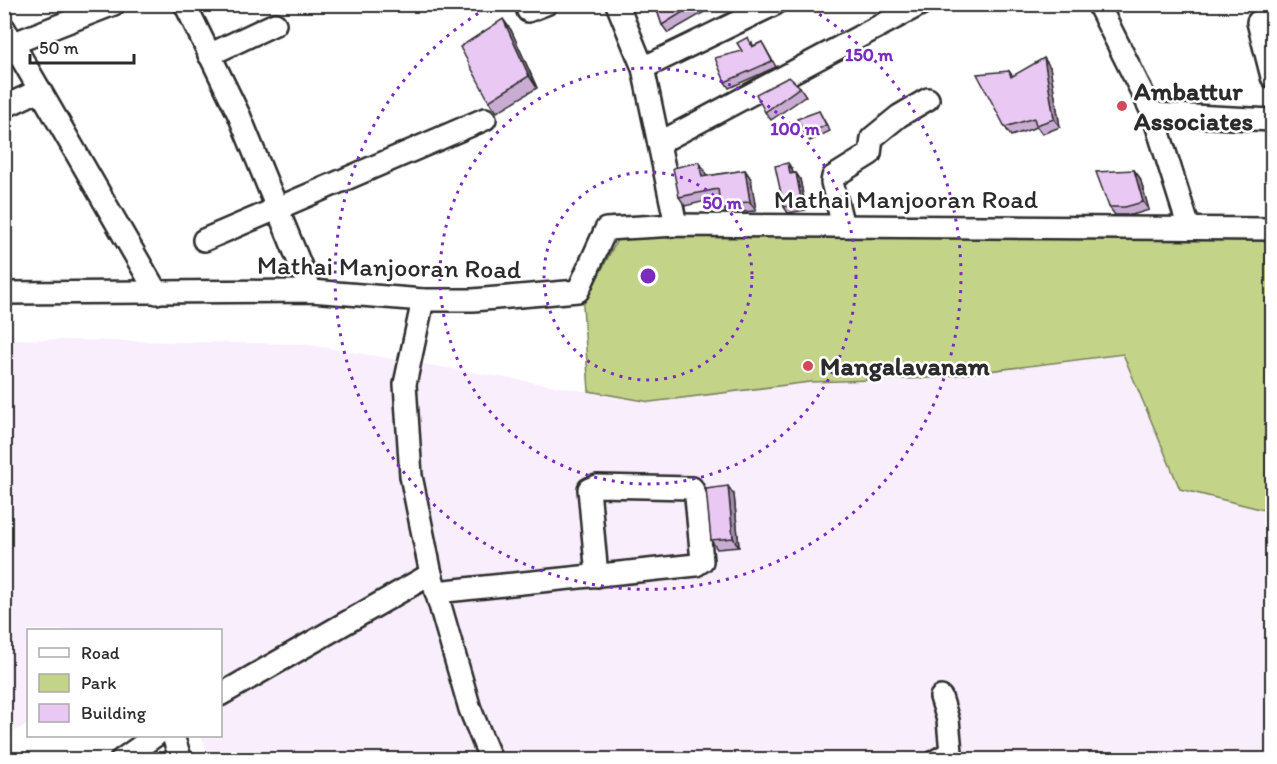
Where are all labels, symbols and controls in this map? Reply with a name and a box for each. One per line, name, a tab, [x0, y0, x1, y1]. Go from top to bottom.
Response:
scale bar	[30, 27, 134, 65]
text: 50 m	[39, 37, 79, 59]
text: 150 m	[845, 44, 894, 66]
place label: Ambattur Associates	[1133, 75, 1253, 137]
marker: Ambattur Associates	[1115, 99, 1129, 113]
text: 100 m	[770, 118, 821, 140]
street label: Mathai Manjooran Road	[774, 183, 1039, 215]
text: 50 m	[702, 192, 743, 214]
street label: Mathai Manjooran Road	[257, 249, 522, 285]
centre of rings	[638, 266, 658, 286]
place label: Mangalavanam	[820, 350, 990, 382]
marker: Mangalavanam	[801, 359, 815, 373]
legend	[27, 629, 222, 737]
text: Road	[81, 642, 120, 664]
text: Park	[81, 672, 116, 694]
text: Building	[81, 702, 147, 724]

